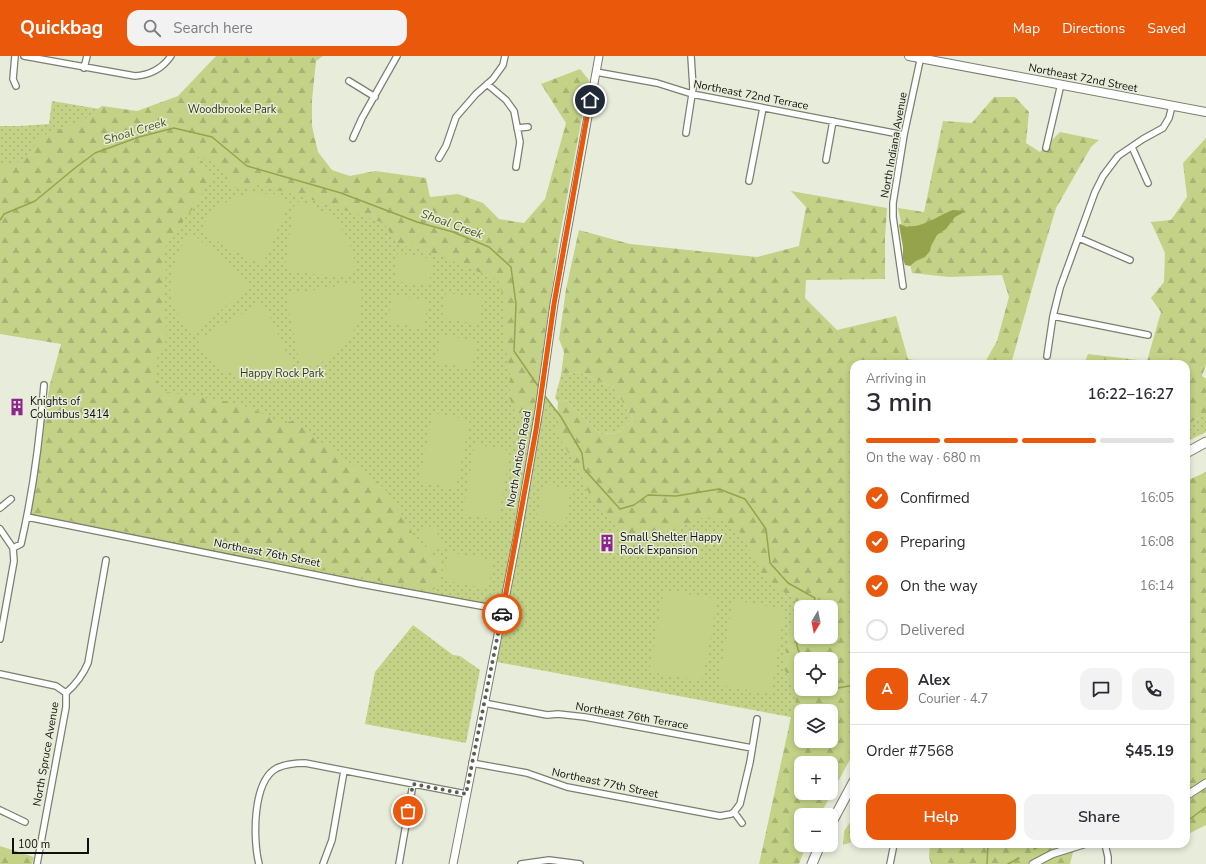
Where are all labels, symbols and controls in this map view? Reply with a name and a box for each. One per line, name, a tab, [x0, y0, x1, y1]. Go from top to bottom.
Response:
search box	[127, 10, 407, 46]
text: Quickbag	[20, 15, 103, 41]
icon: search	[141, 17, 163, 39]
text: Search here	[173, 18, 253, 38]
text: Map	[1013, 19, 1040, 38]
text: Directions	[1062, 19, 1125, 38]
text: Saved	[1147, 19, 1186, 38]
street label: Northeast 72nd Street	[1027, 60, 1139, 96]
street label: Northeast 72nd Terrace	[692, 76, 810, 114]
pin	[573, 83, 607, 117]
icon: home	[579, 89, 601, 111]
street label: North Indiana Avenue	[877, 91, 911, 199]
park label: Woodbrooke Park	[188, 102, 277, 117]
water label: Shoal Creek	[102, 114, 169, 148]
water label: Shoal Creek	[419, 205, 486, 243]
park label: Happy Rock Park	[240, 366, 325, 381]
text: Arriving in	[866, 370, 926, 388]
text: 16:22–16:27	[1087, 384, 1174, 404]
text: 3 min	[866, 385, 932, 420]
place label: Knights of Columbus 3414	[30, 394, 109, 422]
building icon: Knights of Columbus 3414	[7, 397, 27, 417]
street label: North Antioch Road	[503, 409, 535, 509]
text: On the way · 680 m	[866, 449, 981, 467]
icon: check	[866, 487, 888, 509]
text: Confirmed	[900, 488, 970, 508]
text: 16:05	[1140, 489, 1174, 507]
place label: Small Shelter Happy Rock Expansion	[620, 530, 723, 558]
icon: check	[866, 531, 888, 553]
text: Preparing	[900, 532, 965, 552]
building icon: Small Shelter Happy Rock Expansion	[597, 533, 617, 553]
text: 16:08	[1140, 533, 1174, 551]
street label: Northeast 76th Street	[212, 535, 322, 571]
icon: check	[866, 575, 888, 597]
text: On the way	[900, 576, 978, 596]
text: 16:14	[1140, 577, 1174, 595]
courier	[482, 594, 522, 634]
north arrow	[794, 600, 838, 644]
map controls	[794, 600, 838, 852]
icon: car	[491, 603, 513, 625]
text: Delivered	[900, 620, 965, 640]
button: locate	[794, 652, 838, 696]
button: chat	[1080, 668, 1122, 710]
button: phone	[1132, 668, 1174, 710]
text: Alex	[918, 670, 950, 690]
text: A	[881, 679, 893, 699]
text: Courier · 4.7	[918, 690, 988, 708]
street label: Northeast 76th Terrace	[574, 699, 690, 733]
street label: North Spruce Avenue	[29, 700, 63, 807]
button: layers	[794, 704, 838, 748]
text: Order #7568	[866, 741, 954, 761]
text: $45.19	[1125, 741, 1174, 761]
button: +	[794, 756, 838, 800]
street label: Northeast 77th Street	[550, 764, 660, 802]
pin	[391, 794, 425, 828]
button: Help	[866, 794, 1016, 840]
button: Share	[1024, 794, 1174, 840]
icon: bag	[397, 800, 419, 822]
button: −	[794, 808, 838, 852]
scale bar	[12, 836, 89, 855]
text: 100 m	[18, 837, 50, 852]

